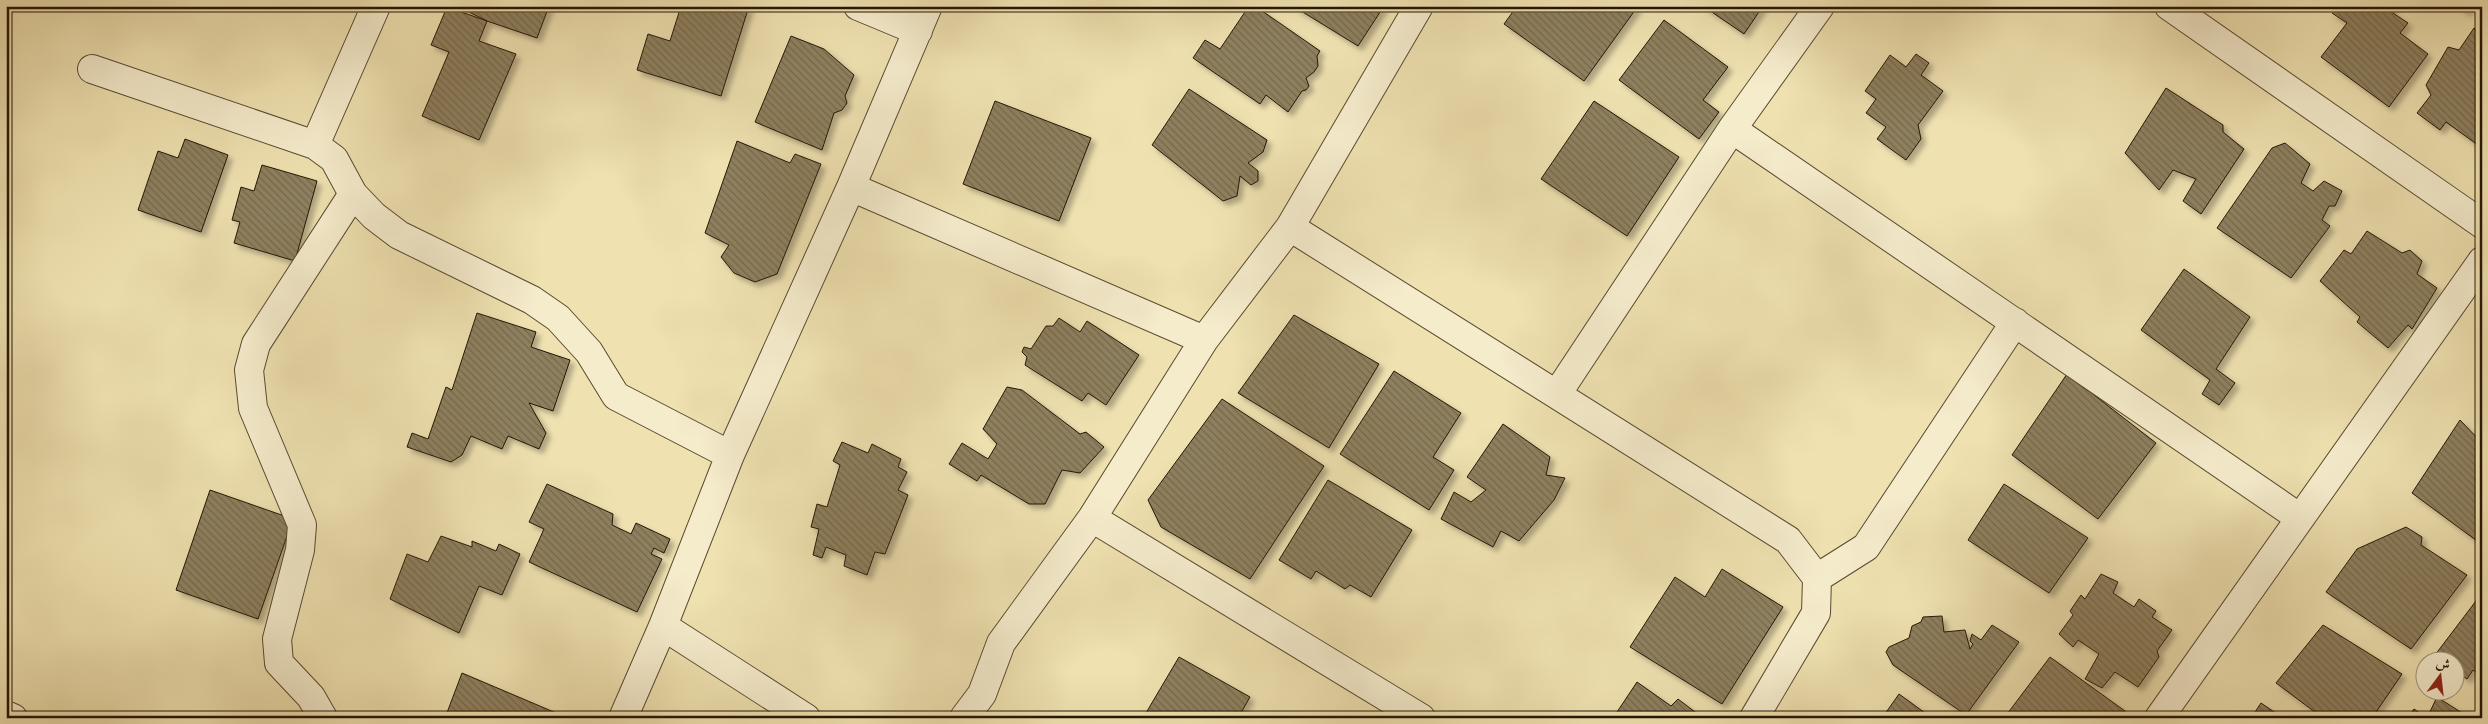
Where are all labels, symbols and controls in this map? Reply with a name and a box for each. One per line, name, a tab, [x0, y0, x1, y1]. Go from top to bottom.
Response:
north arrow	[2416, 652, 2466, 702]
text: ش	[2435, 656, 2452, 673]

